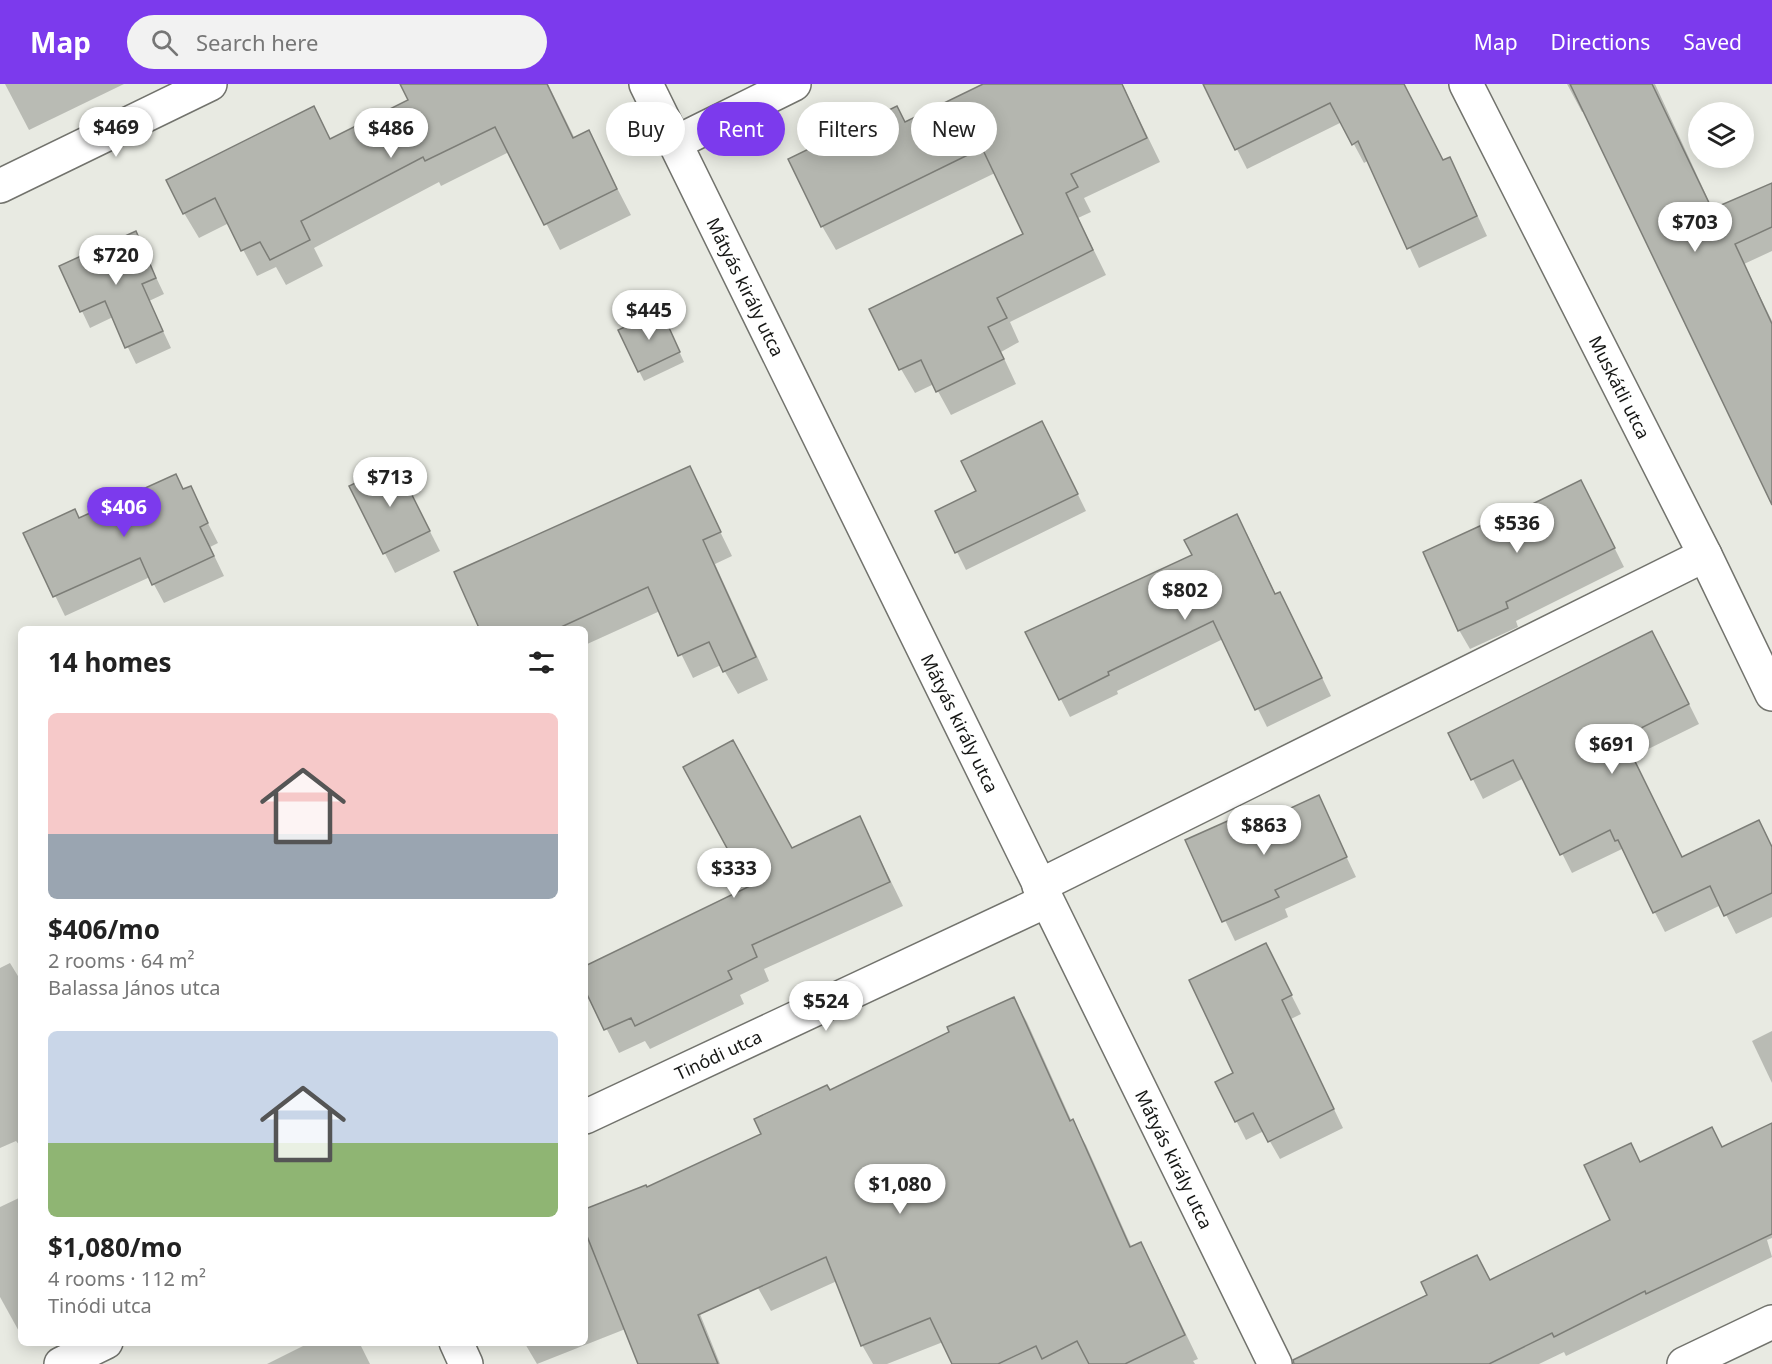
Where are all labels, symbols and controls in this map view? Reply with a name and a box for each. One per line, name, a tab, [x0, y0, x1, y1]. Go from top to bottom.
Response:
search box	[127, 15, 547, 69]
text: Map	[30, 23, 91, 61]
icon: search	[148, 26, 181, 59]
text: Search here	[196, 27, 318, 57]
text: Map	[1474, 28, 1518, 56]
text: Directions	[1551, 28, 1650, 56]
text: Saved	[1683, 28, 1742, 56]
chip: Buy	[606, 102, 685, 156]
chip: Rent	[697, 102, 785, 156]
chip: Filters	[797, 102, 899, 156]
chip: New	[911, 102, 997, 156]
map controls	[1688, 102, 1754, 168]
button: layers	[1688, 102, 1754, 168]
pin: $469	[80, 107, 152, 158]
pin: $486	[355, 108, 427, 159]
text: $469	[93, 113, 139, 140]
text: $486	[368, 114, 414, 141]
pin: $703	[1659, 202, 1731, 253]
text: $703	[1672, 208, 1718, 235]
street label: Mátyás király utca	[701, 213, 790, 360]
pin: $720	[80, 235, 152, 286]
text: $720	[93, 241, 139, 268]
pin: $445	[613, 290, 685, 341]
text: $445	[626, 296, 672, 323]
street label: Muskátli utca	[1584, 332, 1656, 443]
pin: $713	[354, 457, 426, 508]
text: $713	[367, 463, 413, 490]
pin: $406	[88, 487, 160, 538]
text: $406	[101, 493, 147, 520]
pin: $536	[1481, 503, 1553, 554]
text: $536	[1494, 509, 1540, 536]
pin: $802	[1149, 570, 1221, 621]
text: $802	[1162, 576, 1208, 603]
text: 14 homes	[48, 644, 172, 680]
icon: filters	[525, 646, 558, 679]
street label: Mátyás király utca	[916, 650, 1004, 796]
pin: $691	[1576, 724, 1648, 775]
text: $691	[1589, 730, 1635, 757]
icon: home	[249, 752, 357, 860]
pin: $863	[1228, 805, 1300, 856]
text: $863	[1241, 811, 1287, 838]
pin: $333	[698, 848, 770, 899]
text: $333	[711, 854, 757, 881]
text: $406/mo	[48, 911, 160, 947]
text: 2 rooms · 64 m²	[48, 947, 195, 974]
text: Balassa János utca	[48, 974, 221, 1001]
pin: $524	[790, 981, 862, 1032]
text: $524	[803, 987, 849, 1014]
street label: Tinódi utca	[671, 1024, 766, 1085]
icon: home	[249, 1070, 357, 1178]
street label: Mátyás király utca	[1130, 1086, 1219, 1233]
pin: $1,080	[851, 1164, 949, 1215]
text: $1,080	[869, 1170, 931, 1197]
text: $1,080/mo	[48, 1229, 182, 1265]
text: 4 rooms · 112 m²	[48, 1265, 206, 1292]
text: Tinódi utca	[48, 1292, 152, 1319]

